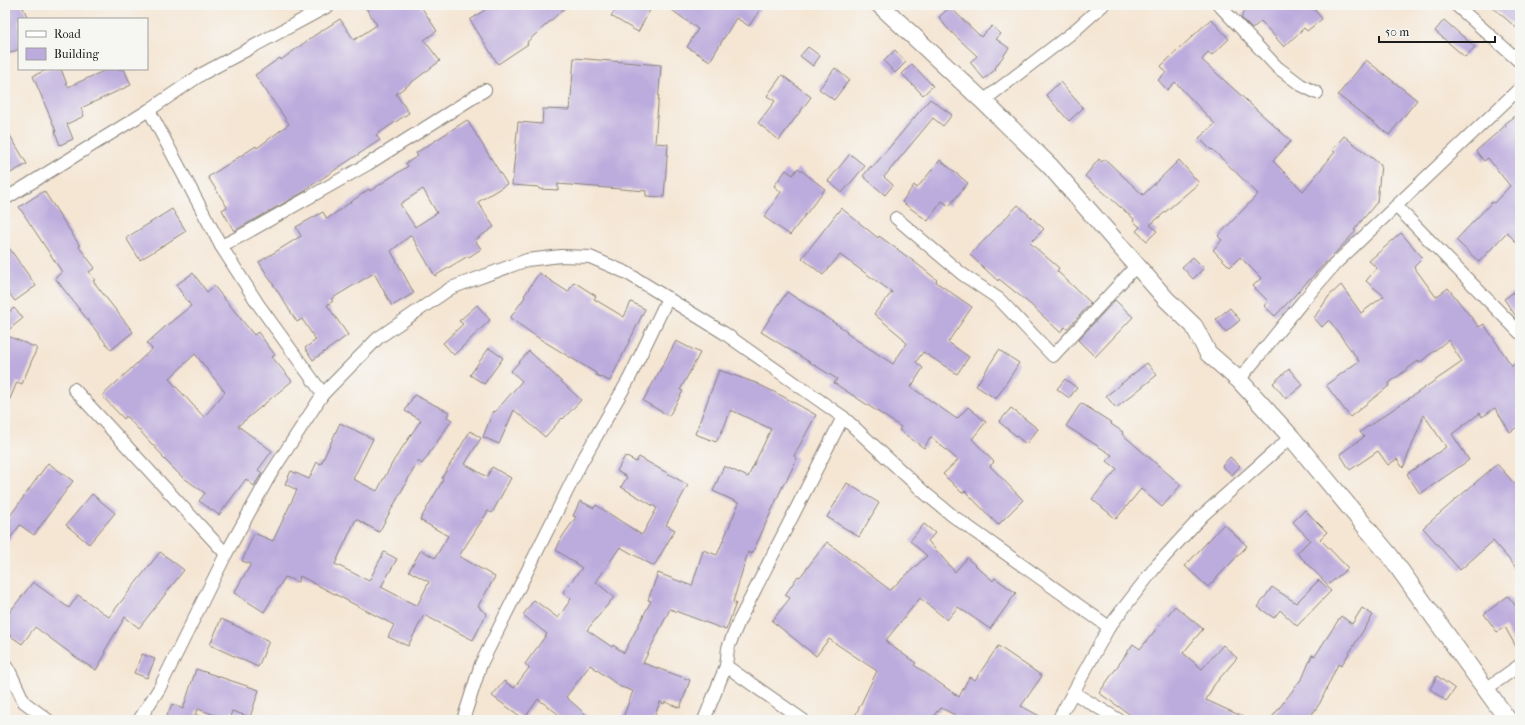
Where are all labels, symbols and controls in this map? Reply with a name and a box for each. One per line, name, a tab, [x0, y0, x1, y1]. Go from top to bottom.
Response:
legend	[18, 18, 148, 70]
scale bar	[1379, 18, 1495, 44]
text: 50 m	[1385, 25, 1409, 39]
text: Road	[54, 27, 81, 41]
text: Building	[54, 47, 99, 61]

